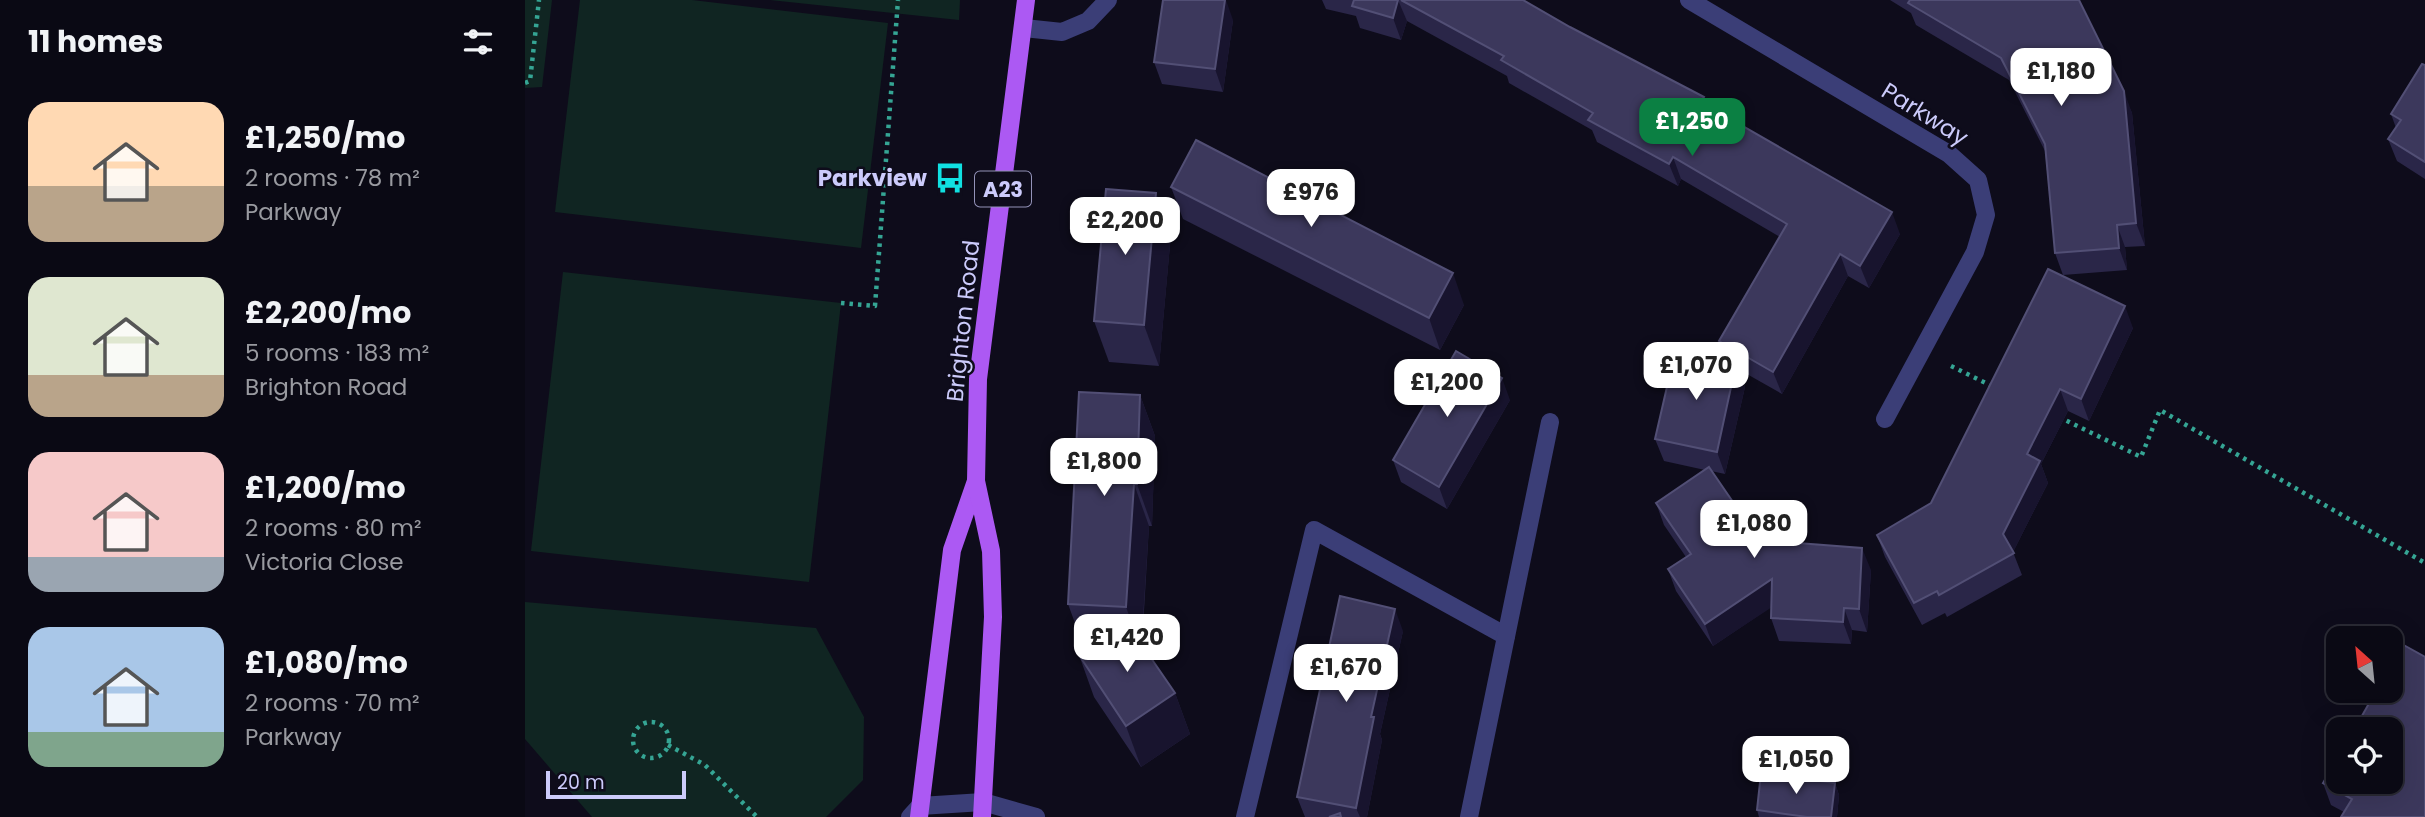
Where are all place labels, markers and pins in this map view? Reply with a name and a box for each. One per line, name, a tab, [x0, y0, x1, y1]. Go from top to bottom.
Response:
pin: £1,180	[2004, 48, 2118, 108]
pin: £1,250	[1635, 99, 1749, 158]
bus stop icon: Parkview	[933, 161, 967, 195]
place label: Parkview	[818, 162, 927, 194]
pin: £976	[1270, 170, 1352, 229]
pin: £2,200	[1068, 198, 1182, 257]
pin: £1,070	[1639, 342, 1753, 402]
pin: £1,200	[1390, 360, 1504, 419]
pin: £1,800	[1047, 438, 1161, 498]
pin: £1,080	[1697, 500, 1811, 560]
pin: £1,420	[1070, 614, 1184, 674]
pin: £1,670	[1289, 644, 1403, 704]
pin: £1,050	[1739, 736, 1853, 796]

